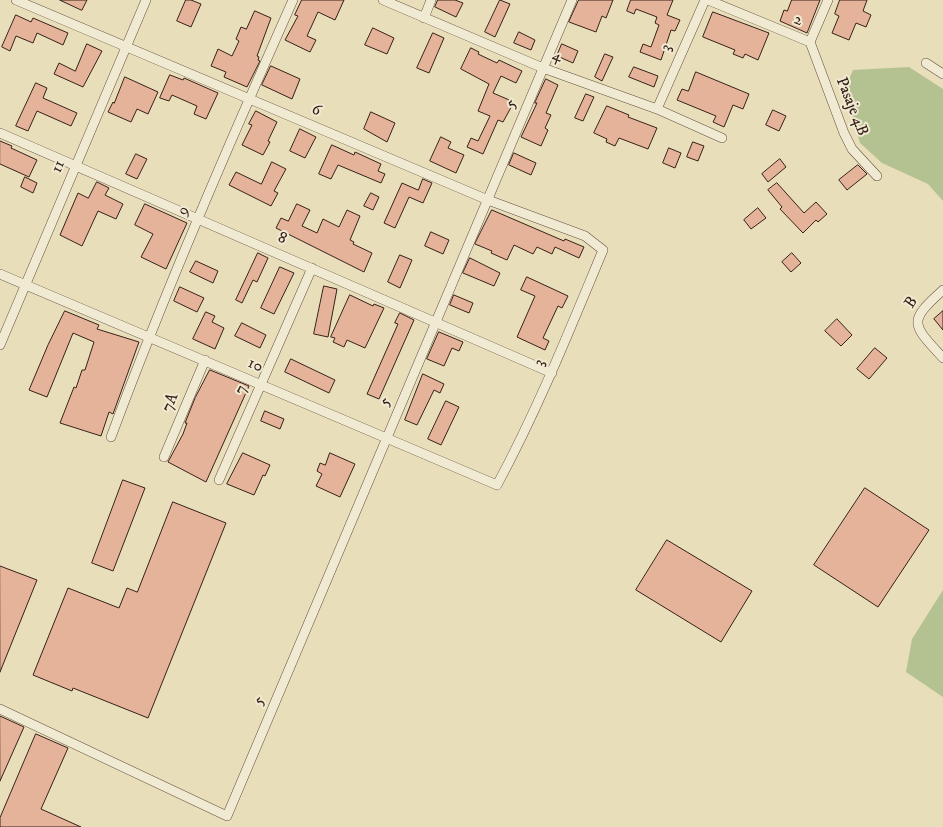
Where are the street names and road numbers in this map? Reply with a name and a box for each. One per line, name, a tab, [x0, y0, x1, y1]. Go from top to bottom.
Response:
street label: 2	[791, 11, 805, 31]
street label: 3	[657, 41, 677, 55]
street label: 4	[549, 46, 565, 68]
street label: Pasaje 4B	[831, 75, 871, 139]
street label: 5	[502, 97, 522, 111]
street label: 6	[308, 101, 324, 121]
street label: 11	[48, 158, 70, 176]
street label: 9	[174, 204, 194, 218]
street label: 8	[275, 229, 289, 249]
street label: B	[901, 294, 923, 312]
street label: 10	[245, 354, 265, 378]
street label: 3	[530, 357, 550, 369]
street label: 7	[232, 382, 252, 398]
street label: 7A	[159, 391, 183, 415]
street label: 5	[376, 395, 396, 409]
street label: 5	[250, 694, 270, 708]

